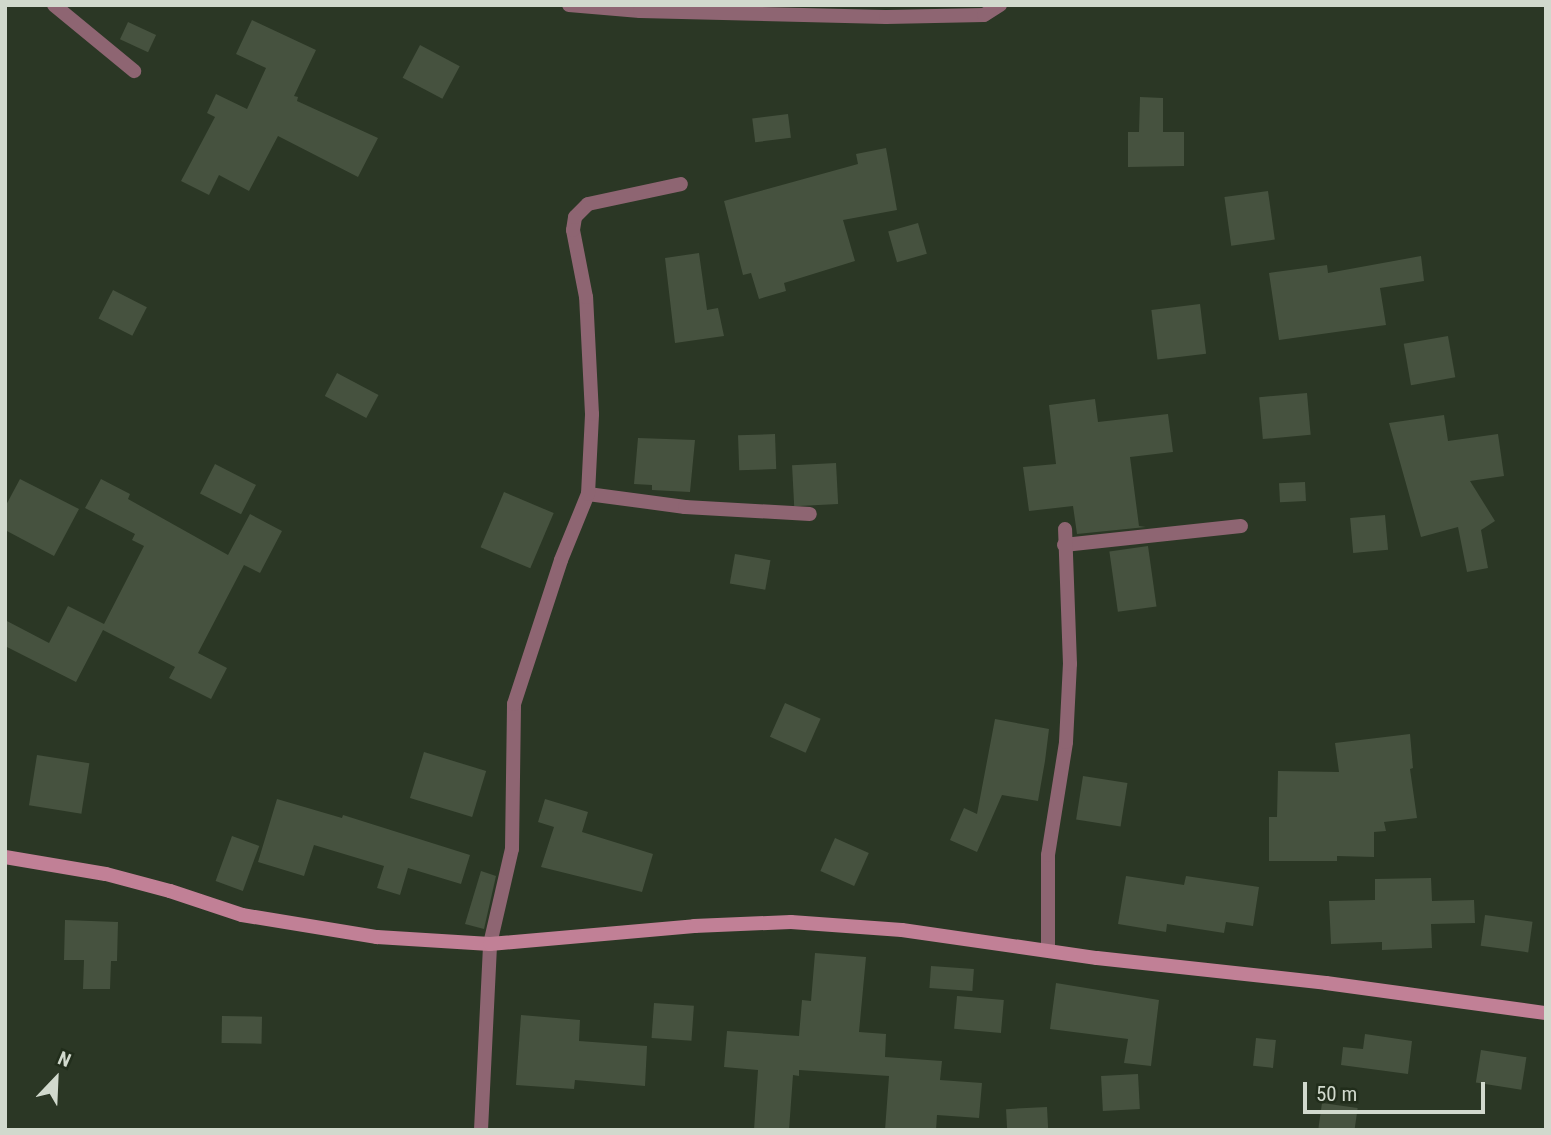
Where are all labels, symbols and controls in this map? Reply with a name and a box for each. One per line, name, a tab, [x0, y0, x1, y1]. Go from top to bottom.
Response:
north arrow	[21, 1044, 91, 1114]
text: N	[55, 1046, 74, 1072]
scale bar	[1306, 1068, 1488, 1112]
text: 50 m	[1316, 1082, 1357, 1106]

